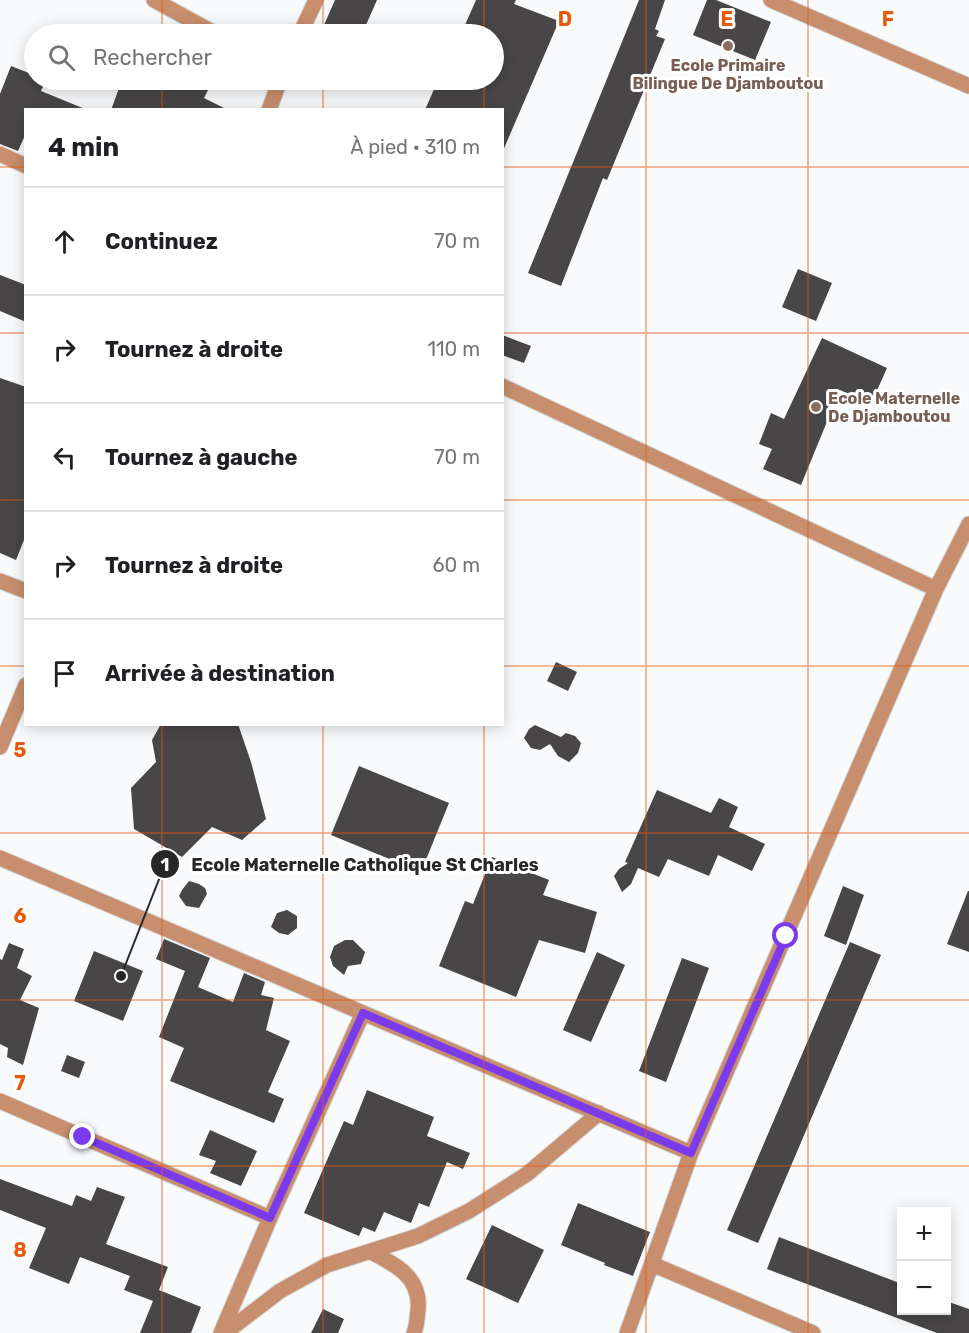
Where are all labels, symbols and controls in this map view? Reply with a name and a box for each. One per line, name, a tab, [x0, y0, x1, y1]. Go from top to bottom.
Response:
text: D	[558, 7, 572, 31]
text: E	[721, 7, 733, 31]
text: F	[882, 7, 894, 31]
search box	[24, 24, 504, 90]
marker: Ecole Primaire Bilingue De Djamboutou	[721, 39, 735, 53]
icon: search	[45, 41, 78, 74]
text: Rechercher	[93, 44, 212, 71]
place label: Ecole Primaire Bilingue De Djamboutou	[633, 56, 824, 93]
text: 4 min	[48, 132, 119, 163]
text: À pied · 310 m	[350, 135, 480, 159]
icon: ahead	[48, 225, 81, 258]
text: Continuez	[105, 228, 218, 255]
text: 70 m	[434, 229, 480, 253]
icon: right	[48, 333, 81, 366]
text: Tournez à droite	[105, 336, 283, 363]
text: 110 m	[428, 337, 480, 361]
place label: Ecole Maternelle De Djamboutou	[828, 389, 960, 426]
marker: Ecole Maternelle De Djamboutou	[809, 400, 823, 414]
icon: left	[48, 441, 81, 474]
text: Tournez à gauche	[105, 444, 298, 471]
text: 70 m	[434, 445, 480, 469]
icon: right	[48, 549, 81, 582]
text: Tournez à droite	[105, 552, 283, 579]
text: 60 m	[433, 553, 480, 577]
icon: arrive	[48, 657, 81, 690]
text: Arrivée à destination	[105, 660, 335, 687]
text: 5	[14, 738, 27, 762]
callout: Ecole Maternelle Catholique St Charles	[150, 846, 551, 882]
text: 1	[161, 854, 169, 876]
text: Ecole Maternelle Catholique St Charles	[191, 854, 539, 876]
text: 6	[13, 904, 27, 928]
route start	[772, 922, 798, 948]
text: 7	[14, 1071, 26, 1095]
route end	[69, 1123, 95, 1149]
map controls	[897, 1207, 951, 1315]
button: +	[897, 1207, 951, 1261]
text: 8	[13, 1238, 27, 1262]
button: −	[897, 1261, 951, 1315]

